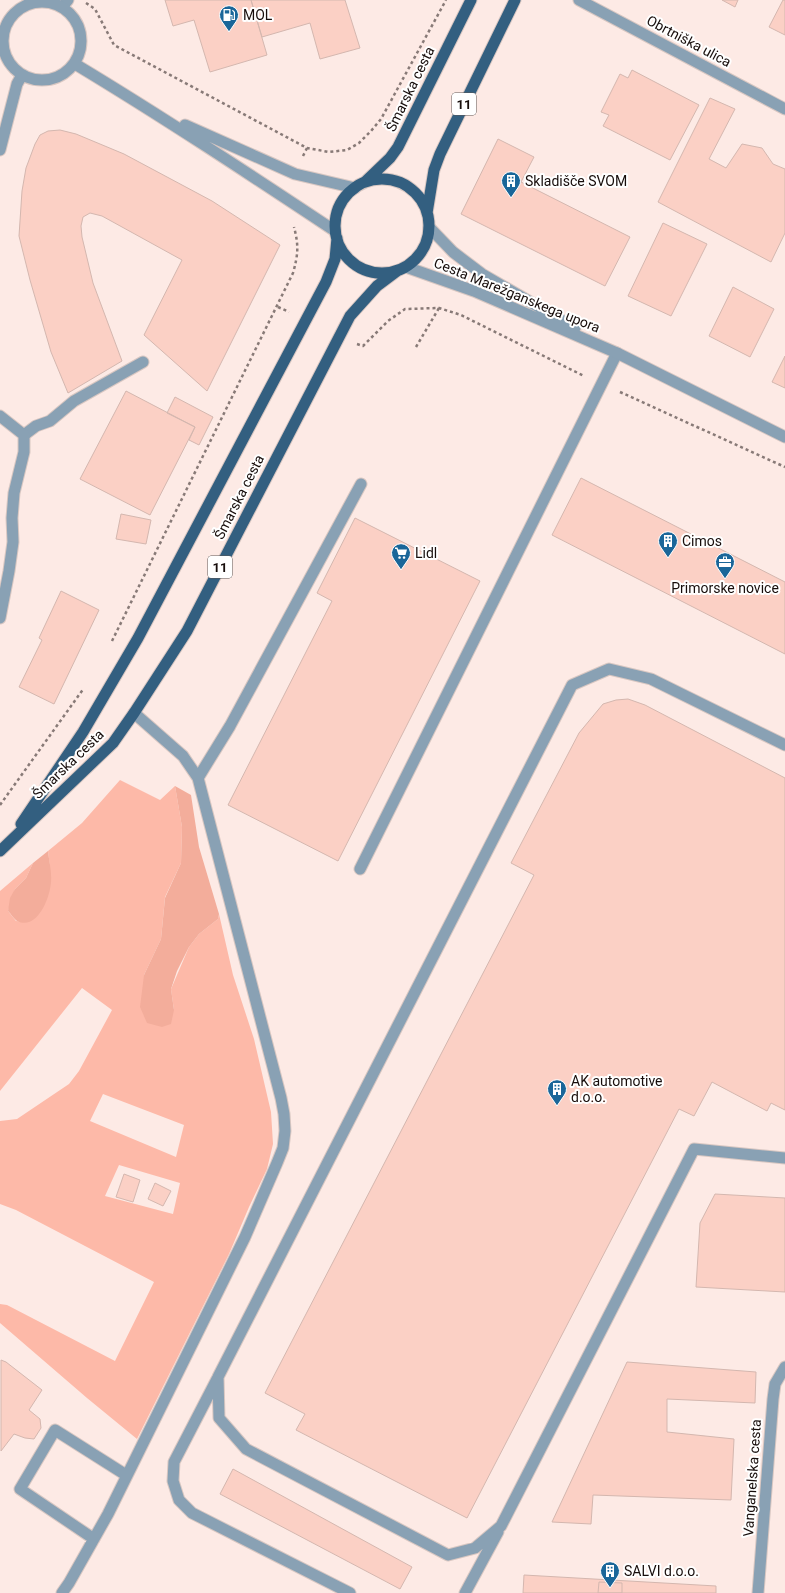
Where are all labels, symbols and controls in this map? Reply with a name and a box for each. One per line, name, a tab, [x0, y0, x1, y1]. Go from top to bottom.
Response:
fuel station icon: MOL	[218, 4, 240, 32]
place label: MOL	[243, 7, 273, 23]
street label: Obrtniška ulica	[644, 12, 734, 70]
street label: Šmarska cesta	[382, 43, 437, 134]
road number: 11	[452, 93, 476, 115]
building icon: Skladišče SVOM	[500, 170, 522, 198]
place label: Skladišče SVOM	[525, 173, 627, 189]
street label: Cesta Marežganskega upora	[432, 254, 602, 336]
street label: Šmarska cesta	[210, 452, 267, 542]
building icon: Cimos	[657, 530, 679, 558]
place label: Cimos	[682, 533, 722, 549]
supermarket icon: Lidl	[390, 542, 412, 570]
place label: Lidl	[415, 545, 437, 561]
office icon: Primorske novice	[714, 551, 736, 579]
road number: 11	[208, 556, 232, 578]
place label: Primorske novice	[671, 580, 779, 596]
street label: Šmarska cesta	[28, 725, 107, 802]
place label: AK automotive d.o.o.	[571, 1073, 663, 1105]
building icon: AK automotive d.o.o.	[546, 1078, 568, 1106]
street label: Vanganelska cesta	[740, 1419, 764, 1537]
building icon: SALVI d.o.o.	[599, 1560, 621, 1588]
place label: SALVI d.o.o.	[624, 1563, 699, 1579]

